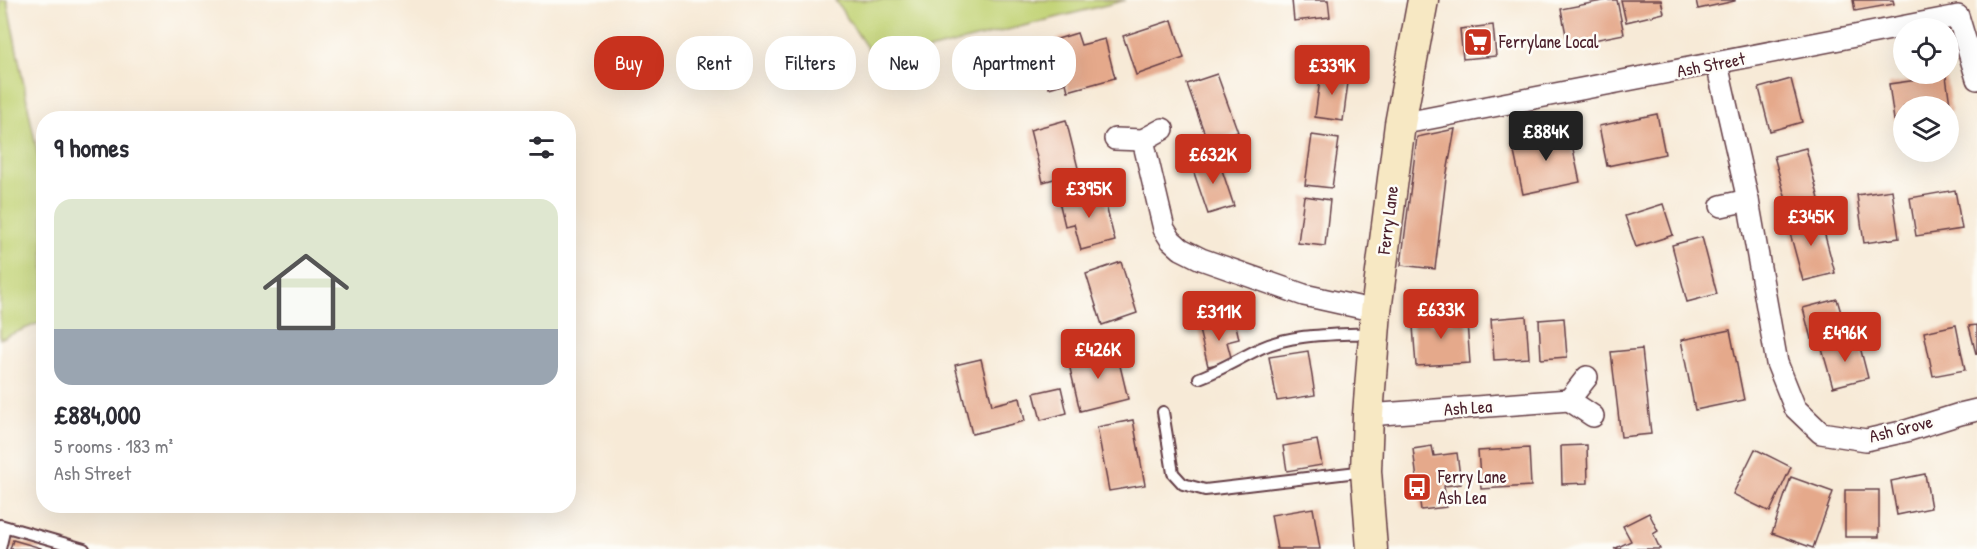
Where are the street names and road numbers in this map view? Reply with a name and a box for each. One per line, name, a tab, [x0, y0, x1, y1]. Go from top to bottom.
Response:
street label: Ash Street	[1674, 45, 1748, 83]
street label: Ferry Lane	[1371, 184, 1404, 256]
street label: Ash Lea	[1443, 393, 1493, 422]
street label: Ash Grove	[1867, 409, 1935, 448]

